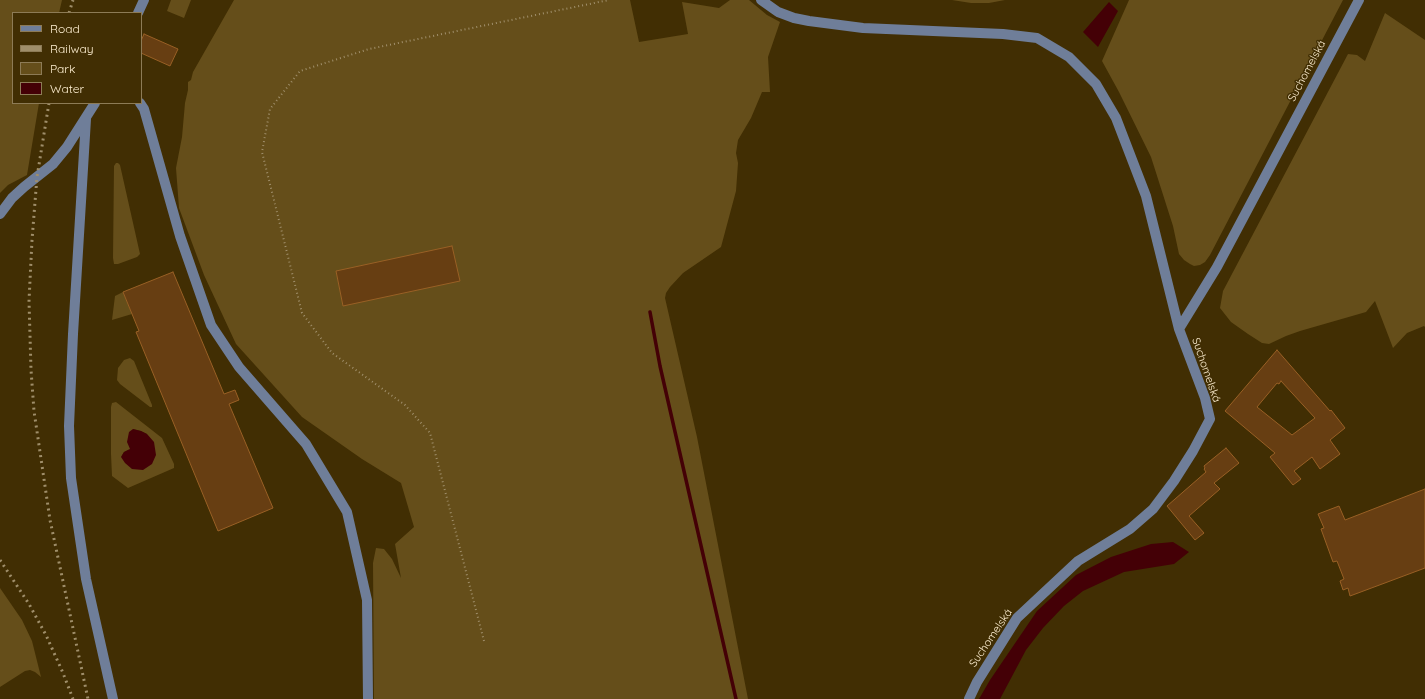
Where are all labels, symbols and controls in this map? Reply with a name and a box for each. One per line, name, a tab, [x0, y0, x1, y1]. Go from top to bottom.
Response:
legend	[12, 12, 142, 104]
text: Road	[50, 21, 80, 36]
street label: Suchomelská	[1285, 38, 1329, 104]
text: Railway	[50, 41, 94, 56]
text: Park	[50, 61, 75, 76]
text: Water	[50, 81, 84, 96]
street label: Suchomelská	[1189, 336, 1223, 404]
street label: Suchomelská	[967, 606, 1015, 670]

